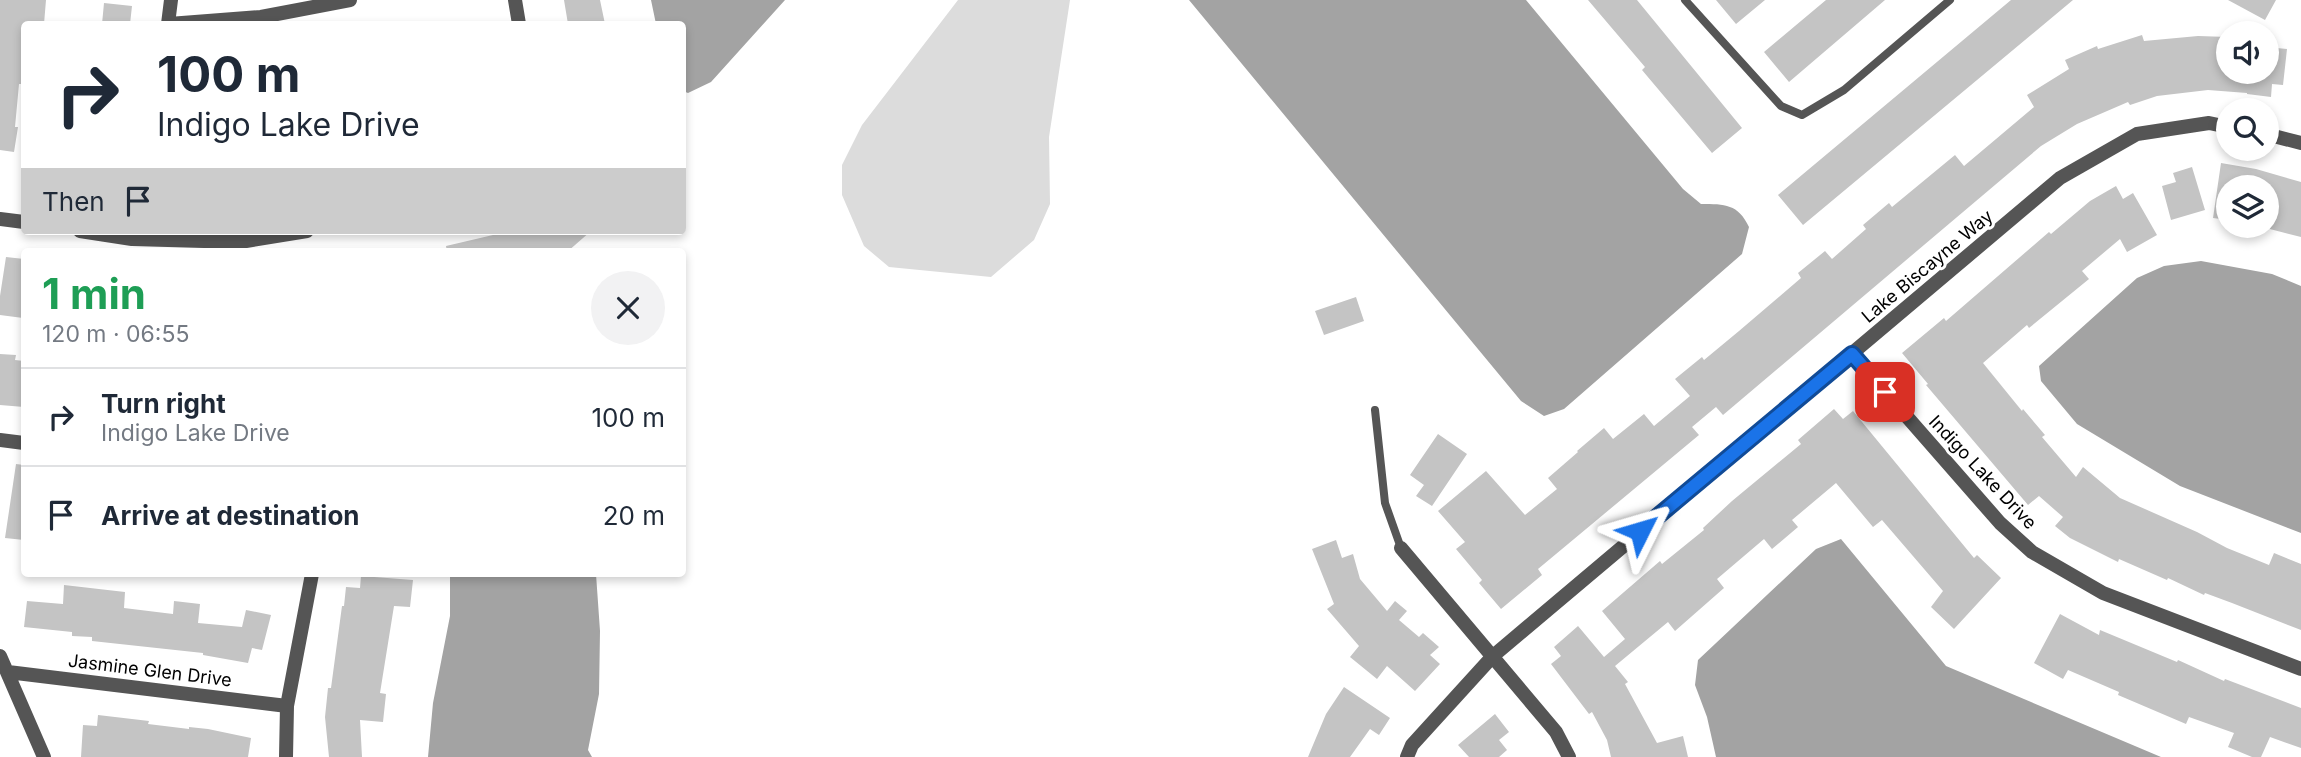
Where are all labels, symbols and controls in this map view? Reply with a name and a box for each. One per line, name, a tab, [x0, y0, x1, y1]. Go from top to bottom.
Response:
map controls	[2216, 21, 2279, 238]
button: sound	[2216, 21, 2279, 84]
text: 100 m	[157, 45, 301, 104]
icon: right	[42, 49, 133, 140]
button: search	[2216, 98, 2279, 161]
text: Indigo Lake Drive	[157, 105, 420, 144]
button: layers	[2216, 175, 2279, 238]
icon: arrive	[119, 182, 157, 220]
text: Then	[42, 186, 105, 217]
street label: Lake Biscayne Way	[1857, 205, 1997, 327]
text: 1 min	[42, 268, 146, 319]
button: close	[591, 271, 665, 345]
text: 120 m · 06:55	[42, 320, 189, 348]
pin	[1855, 362, 1915, 422]
icon: arrive	[1866, 373, 1904, 411]
text: Turn right	[101, 388, 226, 419]
icon: right	[42, 398, 80, 436]
text: 100 m	[592, 402, 665, 433]
street label: Indigo Lake Drive	[1925, 411, 2041, 533]
text: Indigo Lake Drive	[101, 419, 290, 447]
position arrow	[1603, 494, 1677, 568]
icon: arrive	[42, 496, 80, 534]
text: Arrive at destination	[101, 500, 360, 531]
text: 20 m	[603, 500, 665, 531]
street label: Jasmine Glen Drive	[67, 650, 233, 690]

